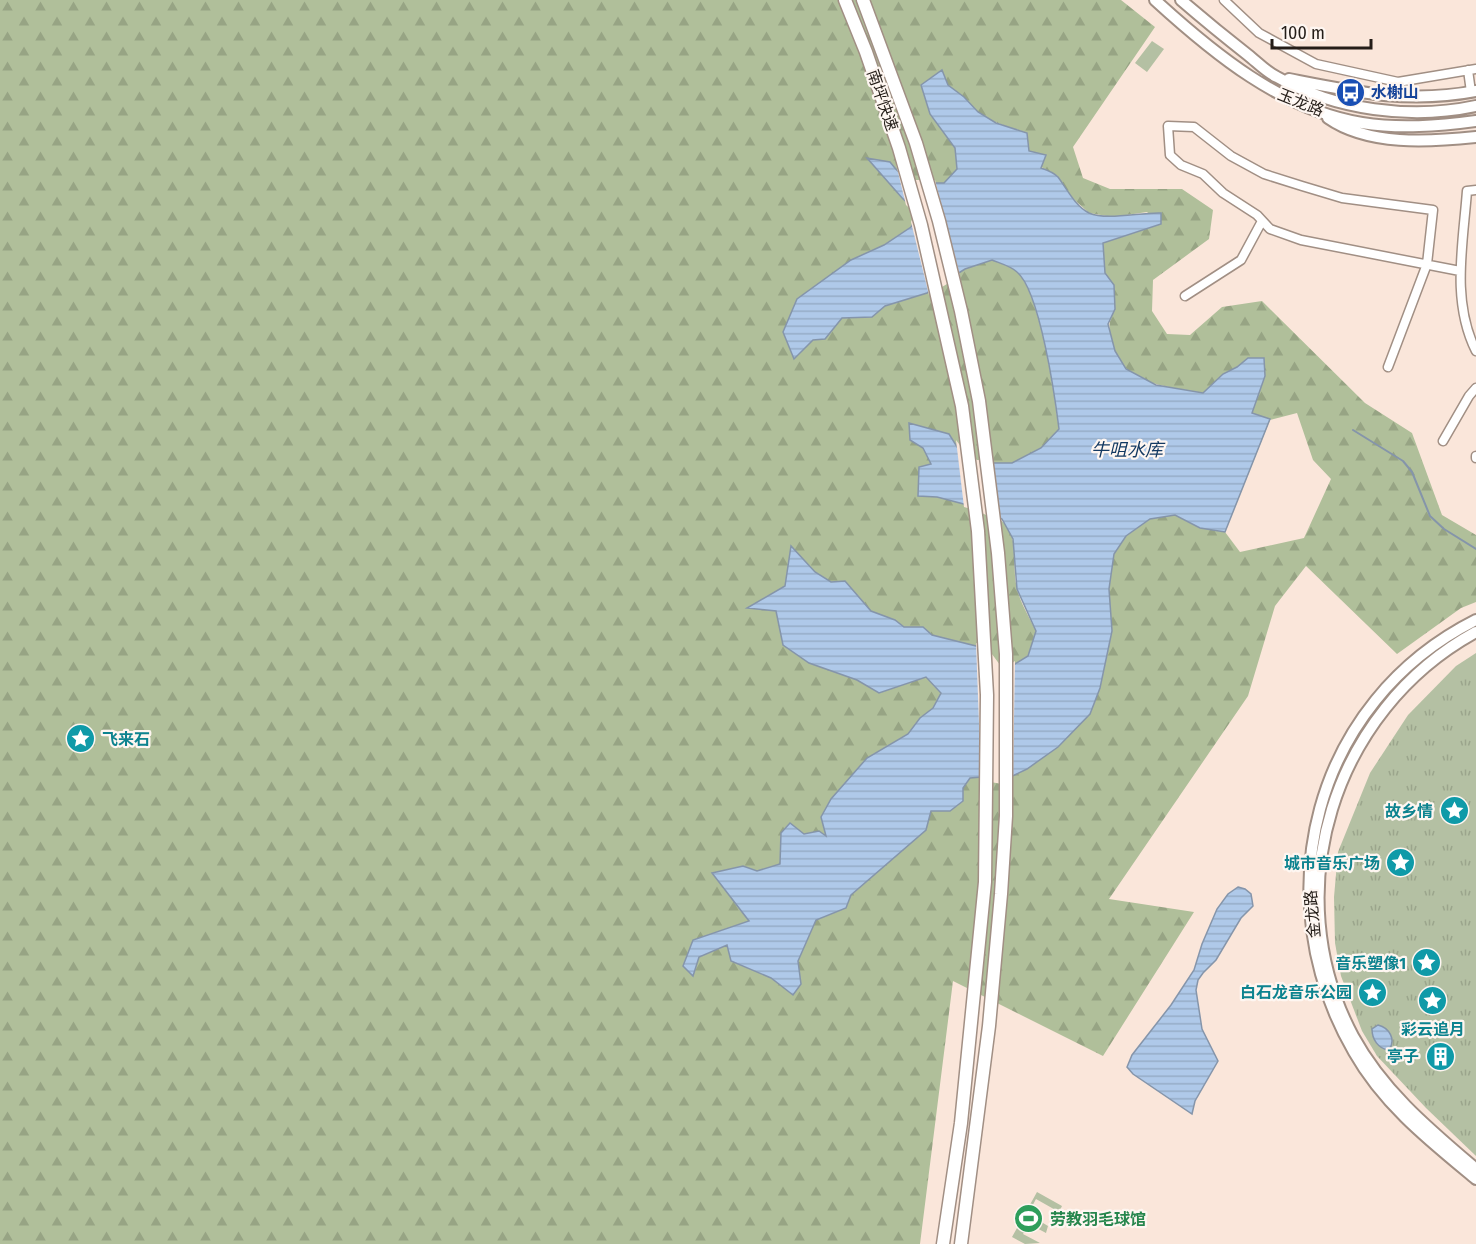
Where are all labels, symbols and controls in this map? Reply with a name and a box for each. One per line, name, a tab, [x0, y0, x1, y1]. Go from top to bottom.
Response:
scale bar	[1272, 12, 1371, 50]
text: 100 m	[1281, 22, 1325, 44]
street label: 南坪快速	[863, 67, 902, 134]
bus stop icon: 水榭山	[1334, 76, 1366, 108]
place label: 水榭山	[1371, 83, 1419, 102]
street label: 玉龙路	[1275, 85, 1327, 120]
water label: 牛咀水库	[1091, 439, 1166, 461]
place icon: 飞来石	[65, 723, 97, 755]
place label: 飞来石	[102, 730, 150, 749]
place icon: 故乡情	[1438, 795, 1470, 827]
place label: 故乡情	[1385, 802, 1433, 821]
place icon: 城市音乐广场	[1385, 847, 1417, 879]
place label: 城市音乐广场	[1284, 854, 1380, 873]
street label: 金龙路	[1301, 889, 1324, 939]
place icon: 音乐塑像1	[1411, 947, 1443, 979]
place label: 音乐塑像1	[1335, 954, 1406, 973]
place icon: 白石龙音乐公园	[1357, 976, 1389, 1008]
place label: 白石龙音乐公园	[1240, 983, 1352, 1002]
place icon: 彩云追月	[1417, 985, 1449, 1017]
place label: 彩云追月	[1401, 1020, 1465, 1039]
building icon: 亭子	[1424, 1040, 1456, 1072]
place label: 亭子	[1387, 1047, 1419, 1066]
sports icon: 劳教羽毛球馆	[1013, 1203, 1045, 1235]
place label: 劳教羽毛球馆	[1050, 1210, 1146, 1229]

